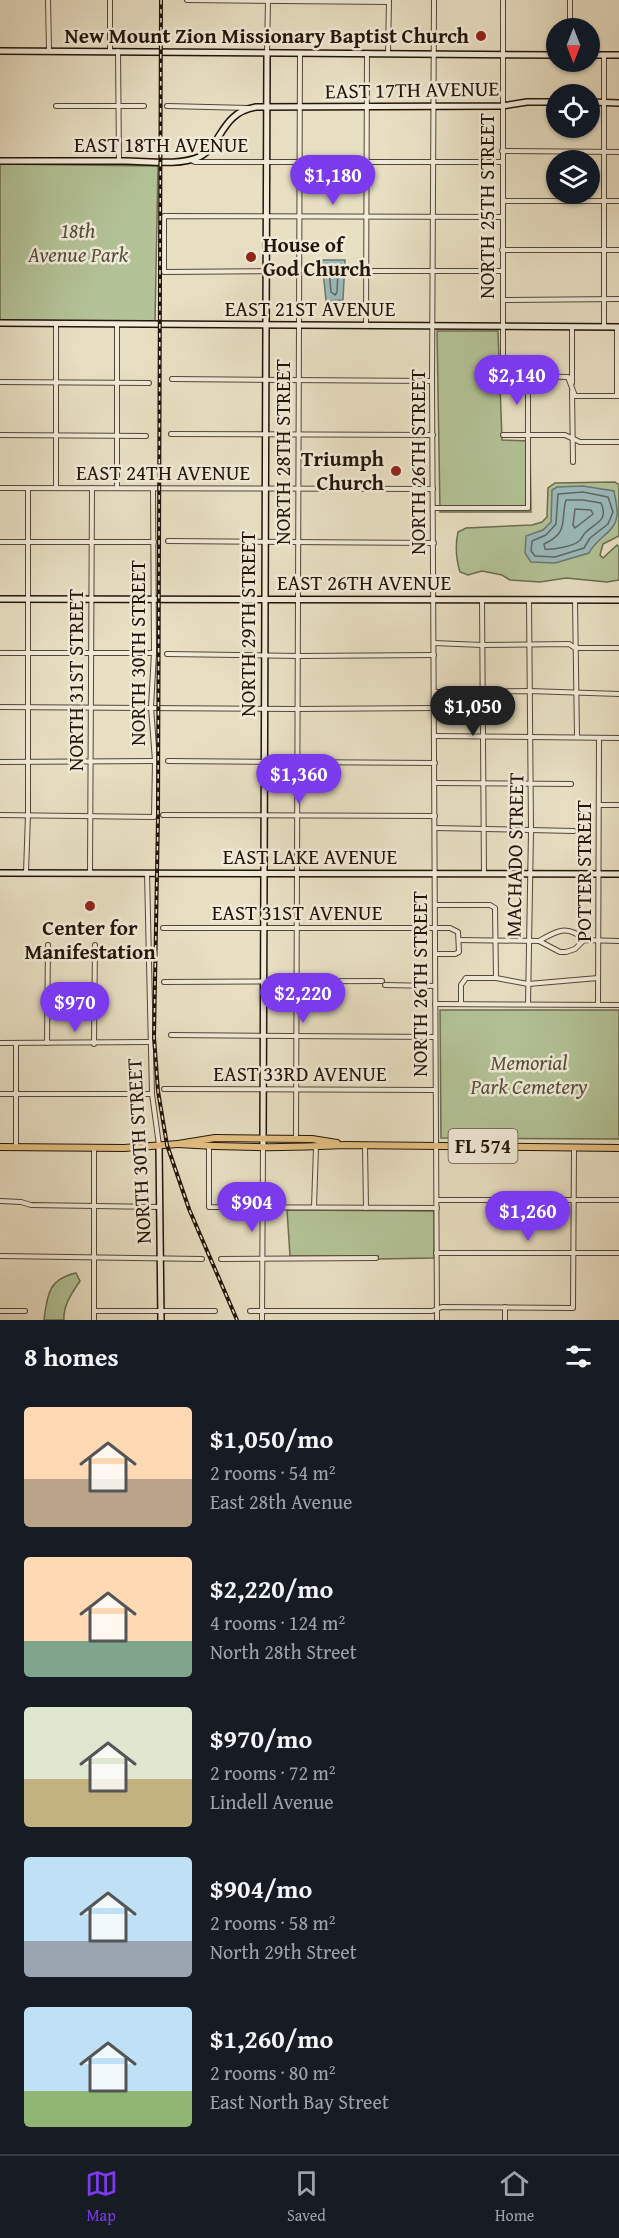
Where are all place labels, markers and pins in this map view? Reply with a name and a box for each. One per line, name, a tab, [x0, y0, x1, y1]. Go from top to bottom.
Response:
place label: New Mount Zion Missionary Baptist Church	[65, 20, 470, 51]
marker: New Mount Zion Missionary Baptist Church	[474, 29, 488, 43]
pin: $1,180	[284, 155, 382, 206]
place label: House of God Church	[263, 229, 372, 284]
marker: House of God Church	[244, 250, 258, 264]
pin: $2,140	[468, 355, 566, 406]
place label: Triumph Church	[301, 443, 385, 498]
marker: Triumph Church	[389, 464, 403, 478]
pin: $1,050	[424, 686, 522, 737]
pin: $1,360	[250, 754, 348, 805]
marker: Center for Manifestation	[83, 899, 97, 913]
place label: Center for Manifestation	[24, 912, 156, 967]
pin: $2,220	[254, 973, 352, 1024]
pin: $970	[39, 982, 111, 1033]
pin: $904	[216, 1182, 288, 1233]
pin: $1,260	[479, 1191, 577, 1242]

